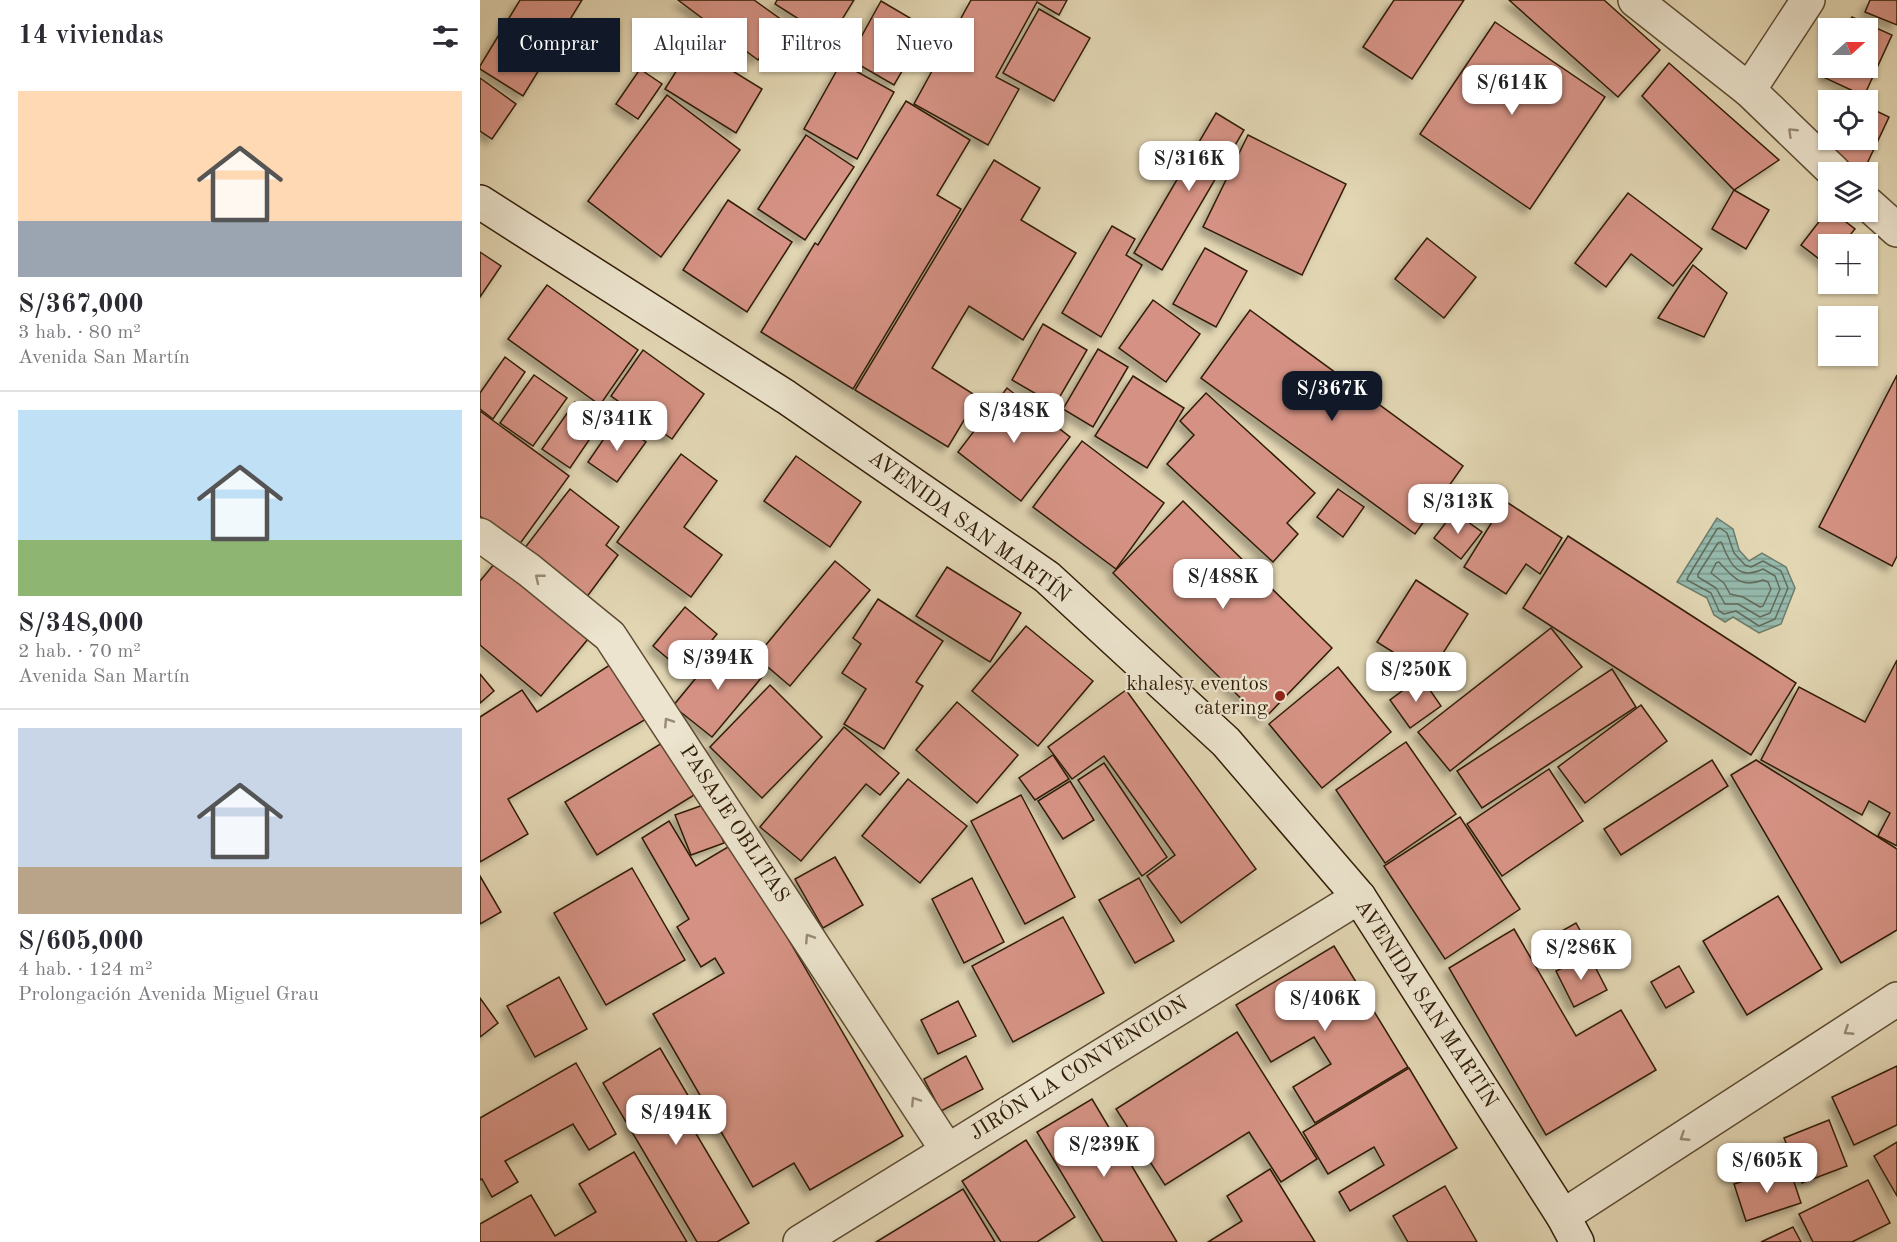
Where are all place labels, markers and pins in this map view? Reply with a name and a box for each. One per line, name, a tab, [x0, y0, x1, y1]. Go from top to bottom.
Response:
pin: S/614K	[1463, 65, 1561, 116]
pin: S/316K	[1140, 141, 1238, 192]
pin: S/367K	[1283, 371, 1381, 422]
pin: S/348K	[965, 393, 1063, 444]
pin: S/341K	[568, 401, 666, 452]
pin: S/313K	[1409, 484, 1507, 535]
pin: S/488K	[1174, 559, 1272, 610]
pin: S/394K	[669, 640, 767, 691]
pin: S/250K	[1367, 652, 1465, 703]
place label: khalesy eventos catering	[1126, 674, 1269, 719]
marker: khalesy eventos catering	[1273, 689, 1287, 703]
pin: S/286K	[1532, 930, 1630, 981]
pin: S/406K	[1276, 981, 1374, 1032]
pin: S/494K	[627, 1095, 725, 1146]
pin: S/239K	[1055, 1127, 1153, 1178]
pin: S/605K	[1718, 1143, 1816, 1194]

